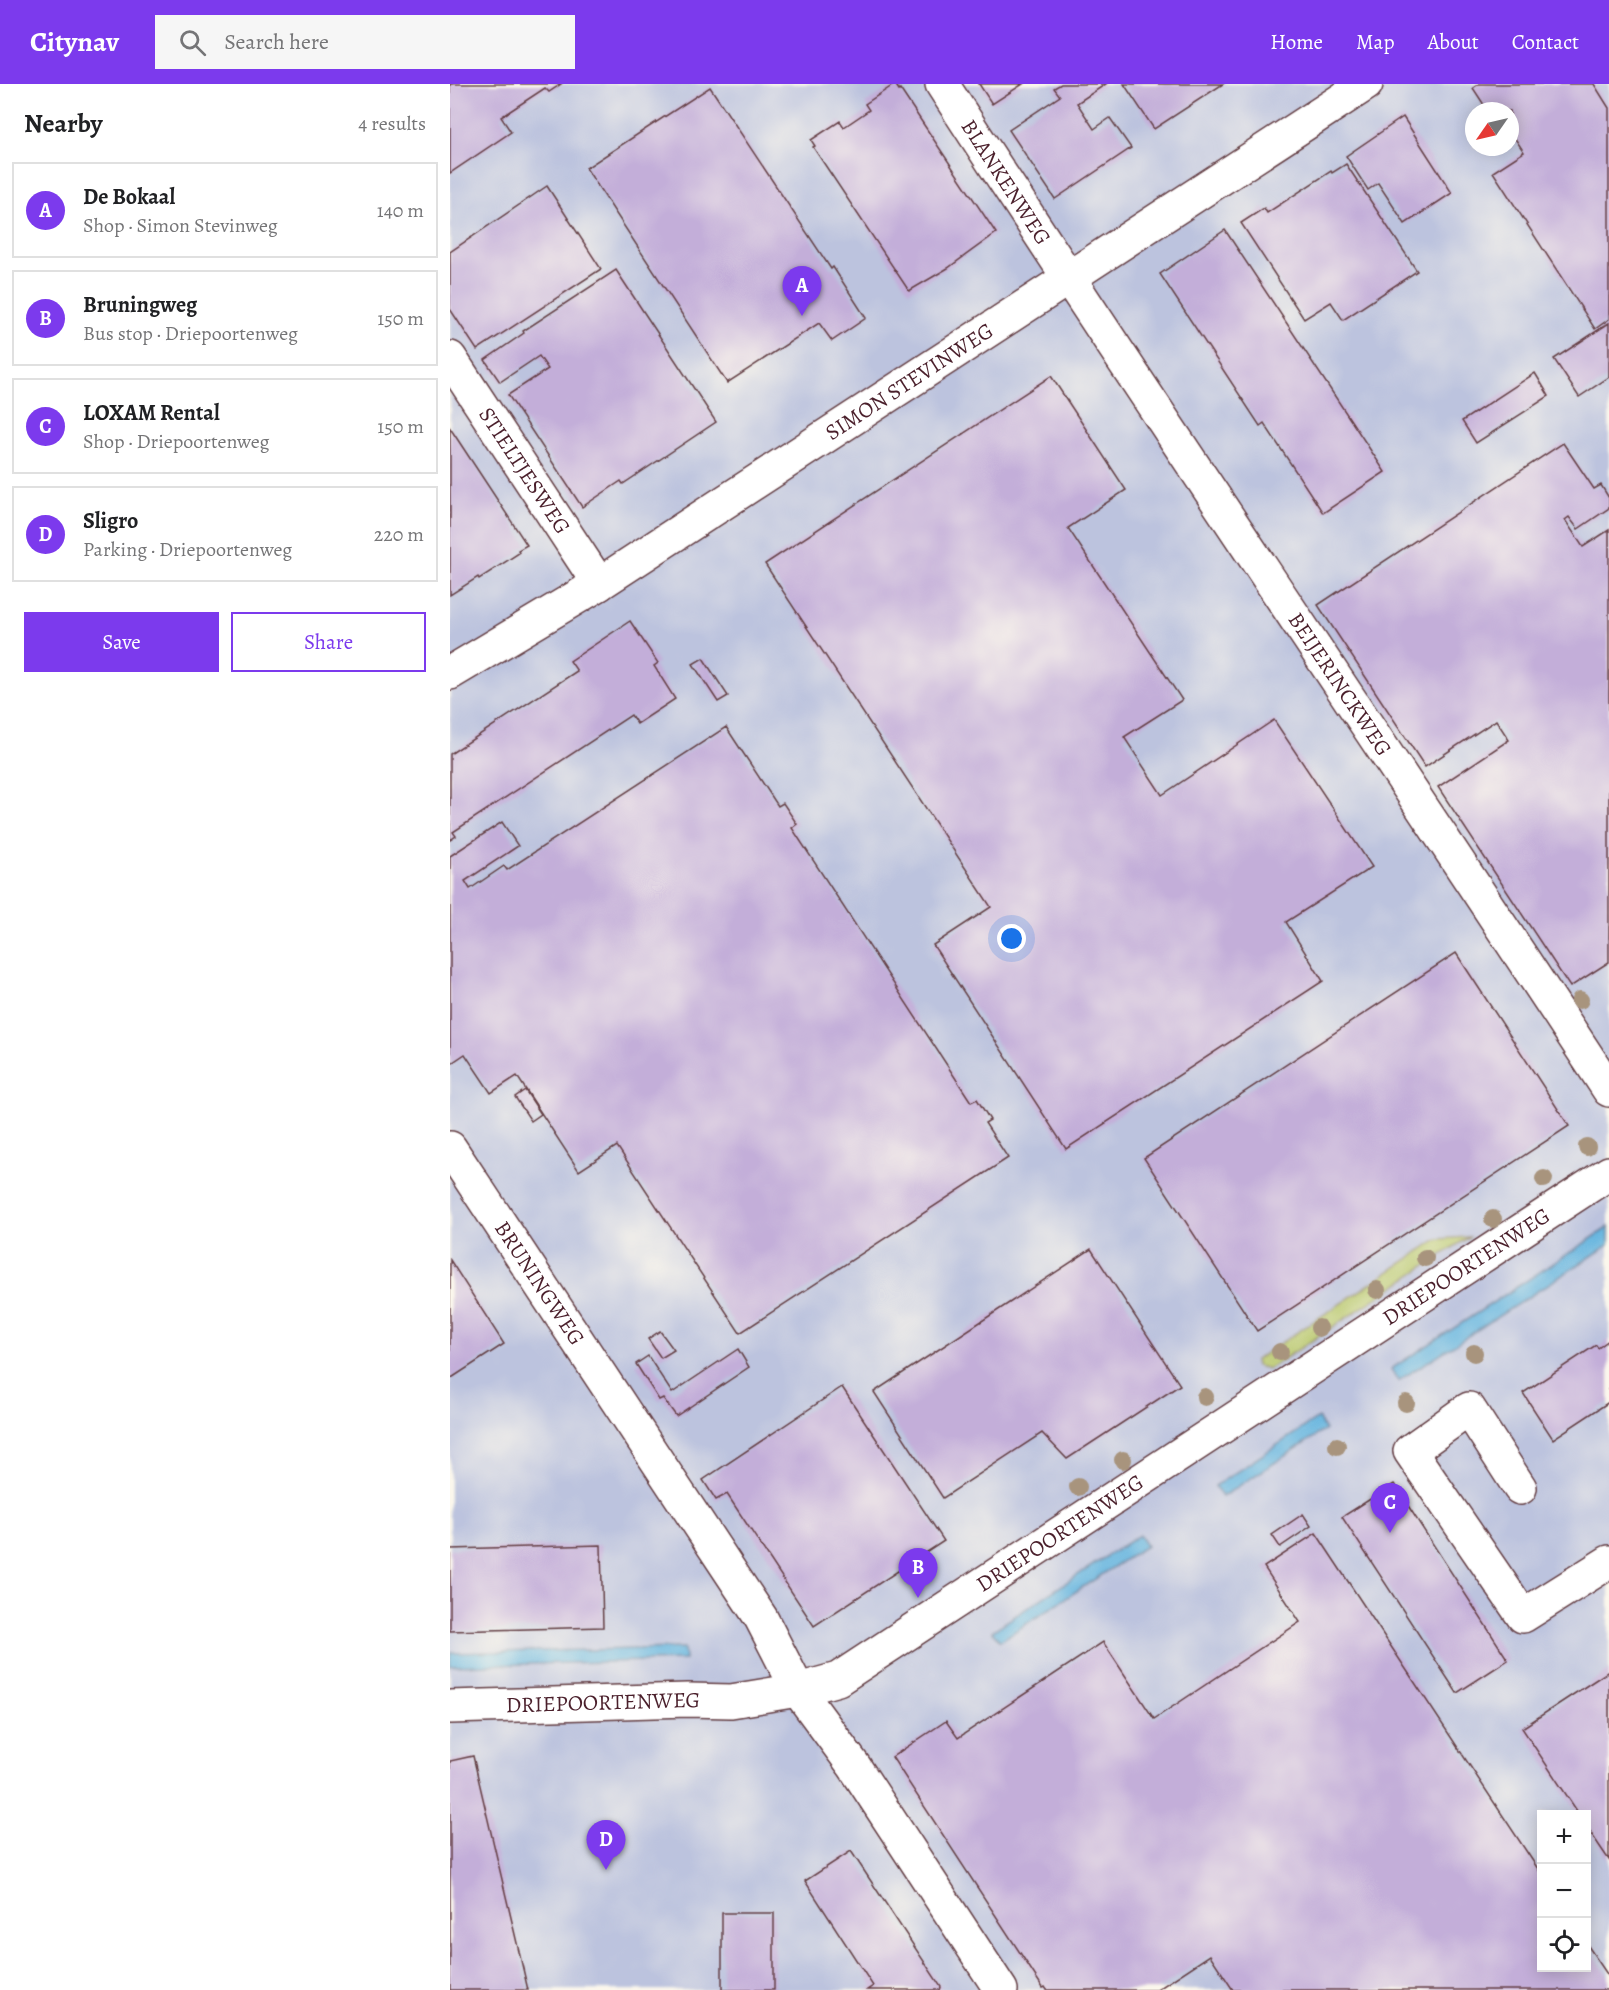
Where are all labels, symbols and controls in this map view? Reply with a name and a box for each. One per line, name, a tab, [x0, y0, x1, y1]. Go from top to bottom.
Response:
search box	[155, 15, 575, 69]
text: Citynav	[30, 23, 119, 61]
icon: search	[176, 26, 209, 59]
text: Search here	[224, 27, 329, 57]
text: Home	[1270, 28, 1323, 56]
text: Map	[1356, 28, 1394, 56]
text: About	[1427, 28, 1479, 56]
text: Contact	[1512, 28, 1579, 56]
north arrow	[1465, 102, 1519, 156]
text: Nearby	[24, 106, 103, 141]
text: 4 results	[358, 110, 426, 137]
street label: BLANKENWEG	[954, 114, 1058, 251]
text: De Bokaal	[83, 182, 175, 212]
text: A	[39, 197, 52, 224]
text: 140 m	[377, 197, 424, 224]
text: Shop · Simon Stevinweg	[83, 212, 278, 239]
pin: A	[782, 266, 822, 316]
text: Bruningweg	[83, 290, 197, 320]
text: B	[39, 305, 52, 332]
text: 150 m	[377, 305, 424, 332]
street label: SIMON STEVINWEG	[819, 316, 999, 448]
text: Bus stop · Driepoortenweg	[83, 320, 298, 347]
text: LOXAM Rental	[83, 398, 220, 428]
street label: STIELTJESWEG	[472, 401, 577, 540]
text: C	[39, 413, 52, 440]
text: 150 m	[377, 413, 424, 440]
text: Shop · Driepoortenweg	[83, 428, 270, 455]
text: Sligro	[83, 506, 138, 536]
text: D	[39, 521, 52, 548]
text: 220 m	[374, 521, 424, 548]
text: Parking · Driepoortenweg	[83, 536, 292, 563]
street label: BEIJERINCKWEG	[1281, 607, 1398, 762]
button: Save	[24, 612, 219, 672]
button: Share	[231, 612, 426, 672]
your location	[997, 924, 1026, 953]
street label: DRIEPOORTENWEG	[1377, 1201, 1556, 1333]
street label: BRUNINGWEG	[487, 1215, 591, 1351]
street label: DRIEPOORTENWEG	[970, 1467, 1150, 1599]
pin: C	[1370, 1484, 1410, 1533]
pin: B	[898, 1548, 938, 1598]
street label: DRIEPOORTENWEG	[505, 1685, 701, 1720]
map controls	[1537, 1810, 1591, 1972]
button: +	[1537, 1810, 1591, 1864]
pin: D	[586, 1820, 626, 1870]
button: −	[1537, 1864, 1591, 1918]
button: locate	[1537, 1918, 1591, 1972]

